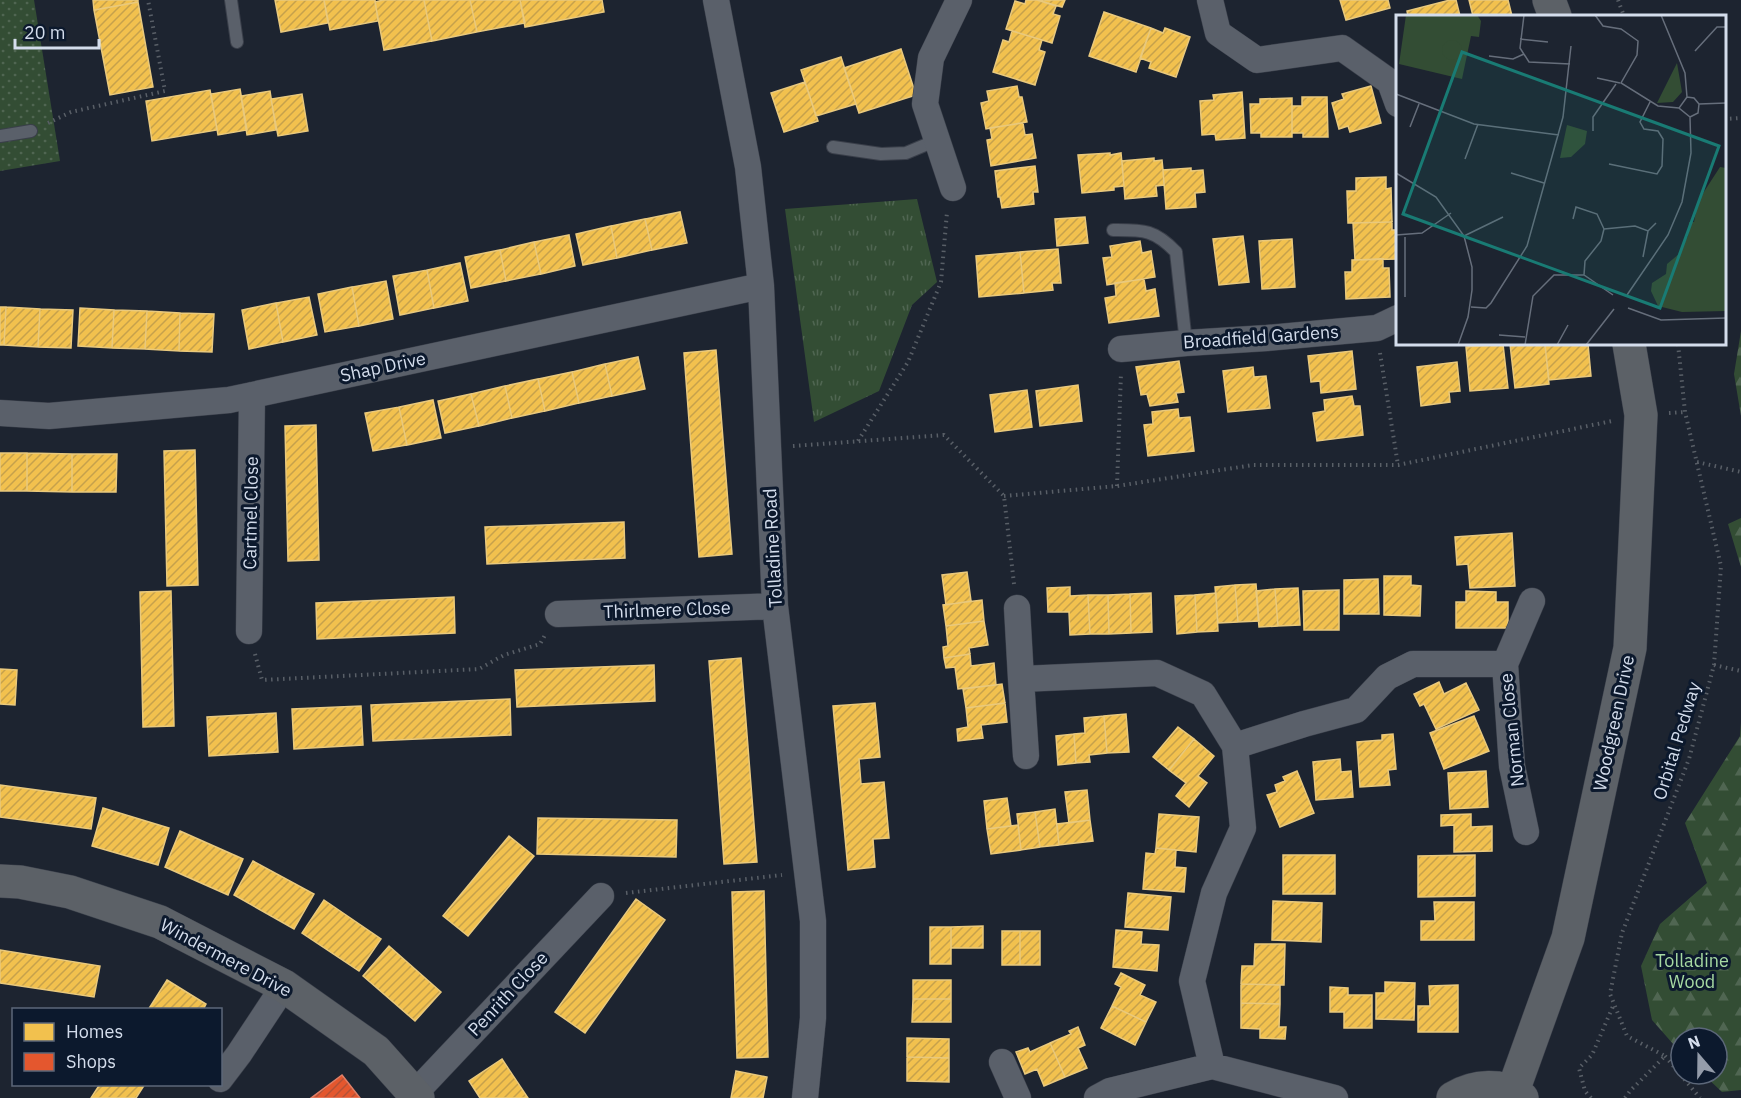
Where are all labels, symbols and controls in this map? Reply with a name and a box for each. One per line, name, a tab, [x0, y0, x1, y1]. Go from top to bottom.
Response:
scale bar	[15, 12, 99, 50]
inset map	[1396, 15, 1726, 345]
text: 20 m	[24, 21, 66, 44]
street label: Broadfield Gardens	[1182, 320, 1340, 353]
street label: Shap Drive	[338, 346, 428, 387]
street label: Cartmel Close	[238, 456, 263, 570]
street label: Tolladine Road	[758, 488, 787, 608]
street label: Thirlmere Close	[603, 596, 731, 623]
street label: Woodgreen Drive	[1588, 653, 1639, 793]
street label: Norman Close	[1494, 672, 1529, 788]
street label: Orbital Pedway	[1648, 679, 1705, 803]
street label: Windermere Drive	[157, 913, 296, 1002]
street label: Penrith Close	[463, 946, 553, 1041]
park label: Tolladine Wood	[1655, 949, 1729, 993]
legend	[12, 1008, 222, 1086]
text: Homes	[66, 1020, 123, 1043]
north arrow	[1669, 1026, 1729, 1086]
text: N	[1685, 1031, 1703, 1053]
text: Shops	[66, 1050, 116, 1073]

